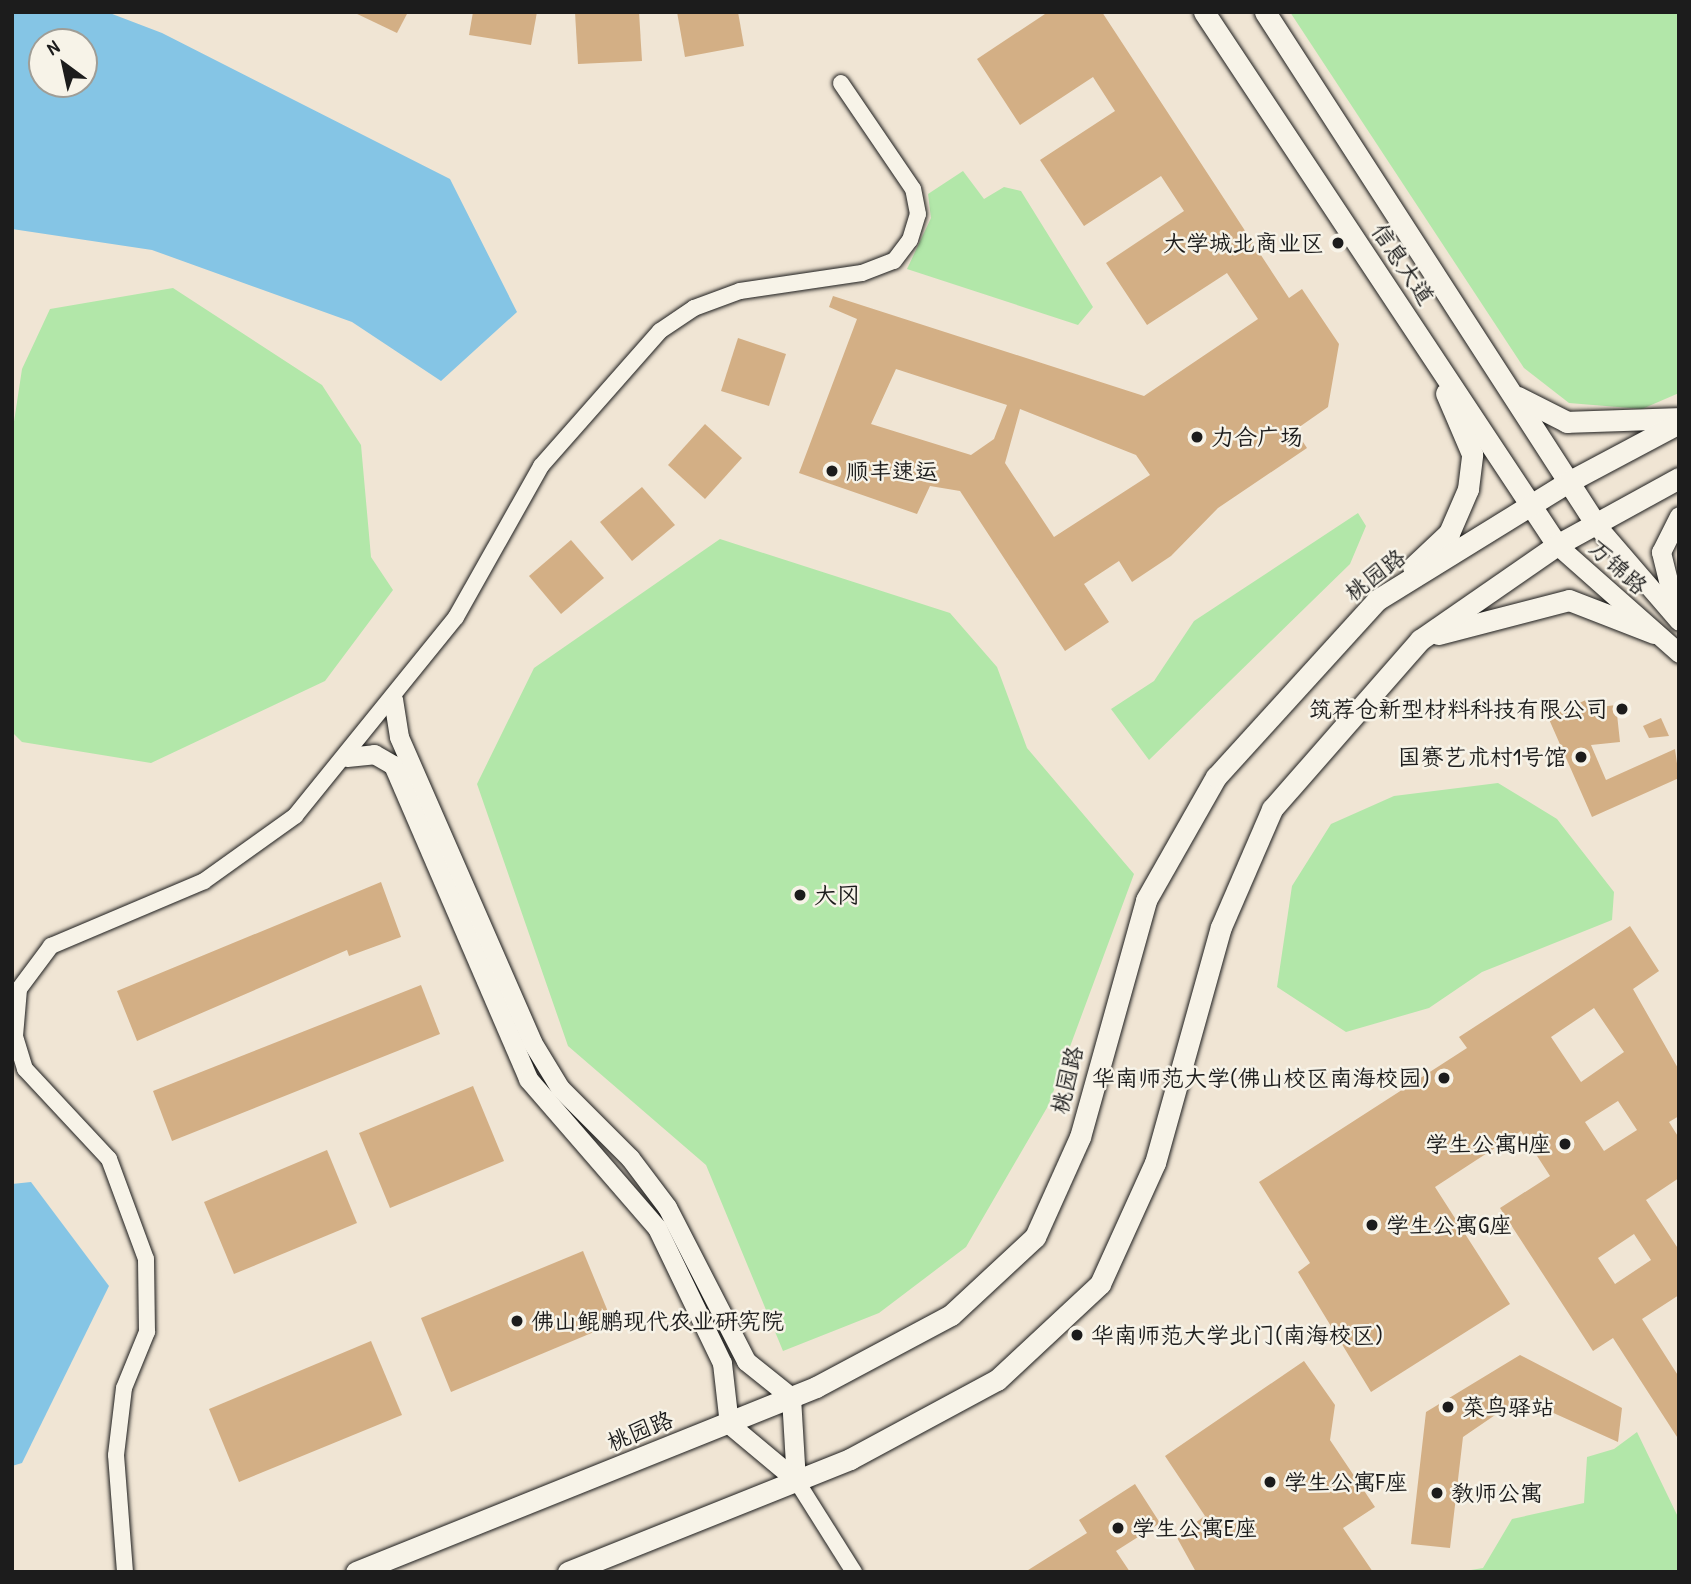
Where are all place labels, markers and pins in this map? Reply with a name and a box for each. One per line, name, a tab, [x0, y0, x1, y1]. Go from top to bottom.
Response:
place label: 大学城北商业区	[1163, 229, 1324, 257]
marker: 大学城北商业区	[1330, 235, 1346, 251]
place label: 力合广场	[1211, 423, 1303, 451]
marker: 力合广场	[1189, 429, 1205, 445]
place label: 顺丰速运	[846, 457, 938, 485]
marker: 顺丰速运	[824, 463, 840, 479]
place label: 筑荐仓新型材料科技有限公司	[1309, 695, 1608, 723]
marker: 筑荐仓新型材料科技有限公司	[1614, 701, 1630, 717]
place label: 国赛艺术村1号馆	[1398, 743, 1567, 771]
marker: 国赛艺术村1号馆	[1573, 749, 1589, 765]
place label: 大冈	[814, 881, 860, 909]
marker: 大冈	[792, 887, 808, 903]
place label: 华南师范大学(佛山校区南海校园)	[1092, 1064, 1430, 1092]
marker: 华南师范大学(佛山校区南海校园)	[1436, 1070, 1452, 1086]
place label: 学生公寓H座	[1425, 1130, 1551, 1158]
marker: 学生公寓H座	[1557, 1136, 1573, 1152]
place label: 学生公寓G座	[1386, 1211, 1512, 1239]
marker: 学生公寓G座	[1364, 1217, 1380, 1233]
place label: 佛山鲲鹏现代农业研究院	[531, 1307, 784, 1335]
marker: 佛山鲲鹏现代农业研究院	[509, 1313, 525, 1329]
place label: 华南师范大学北门(南海校区)	[1091, 1321, 1383, 1349]
marker: 华南师范大学北门(南海校区)	[1069, 1327, 1085, 1343]
place label: 菜鸟驿站	[1462, 1393, 1554, 1421]
marker: 菜鸟驿站	[1440, 1399, 1456, 1415]
place label: 学生公寓F座	[1284, 1468, 1408, 1496]
marker: 学生公寓F座	[1262, 1474, 1278, 1490]
place label: 教师公寓	[1451, 1479, 1543, 1507]
marker: 教师公寓	[1429, 1485, 1445, 1501]
place label: 学生公寓E座	[1132, 1514, 1257, 1542]
marker: 学生公寓E座	[1110, 1520, 1126, 1536]

